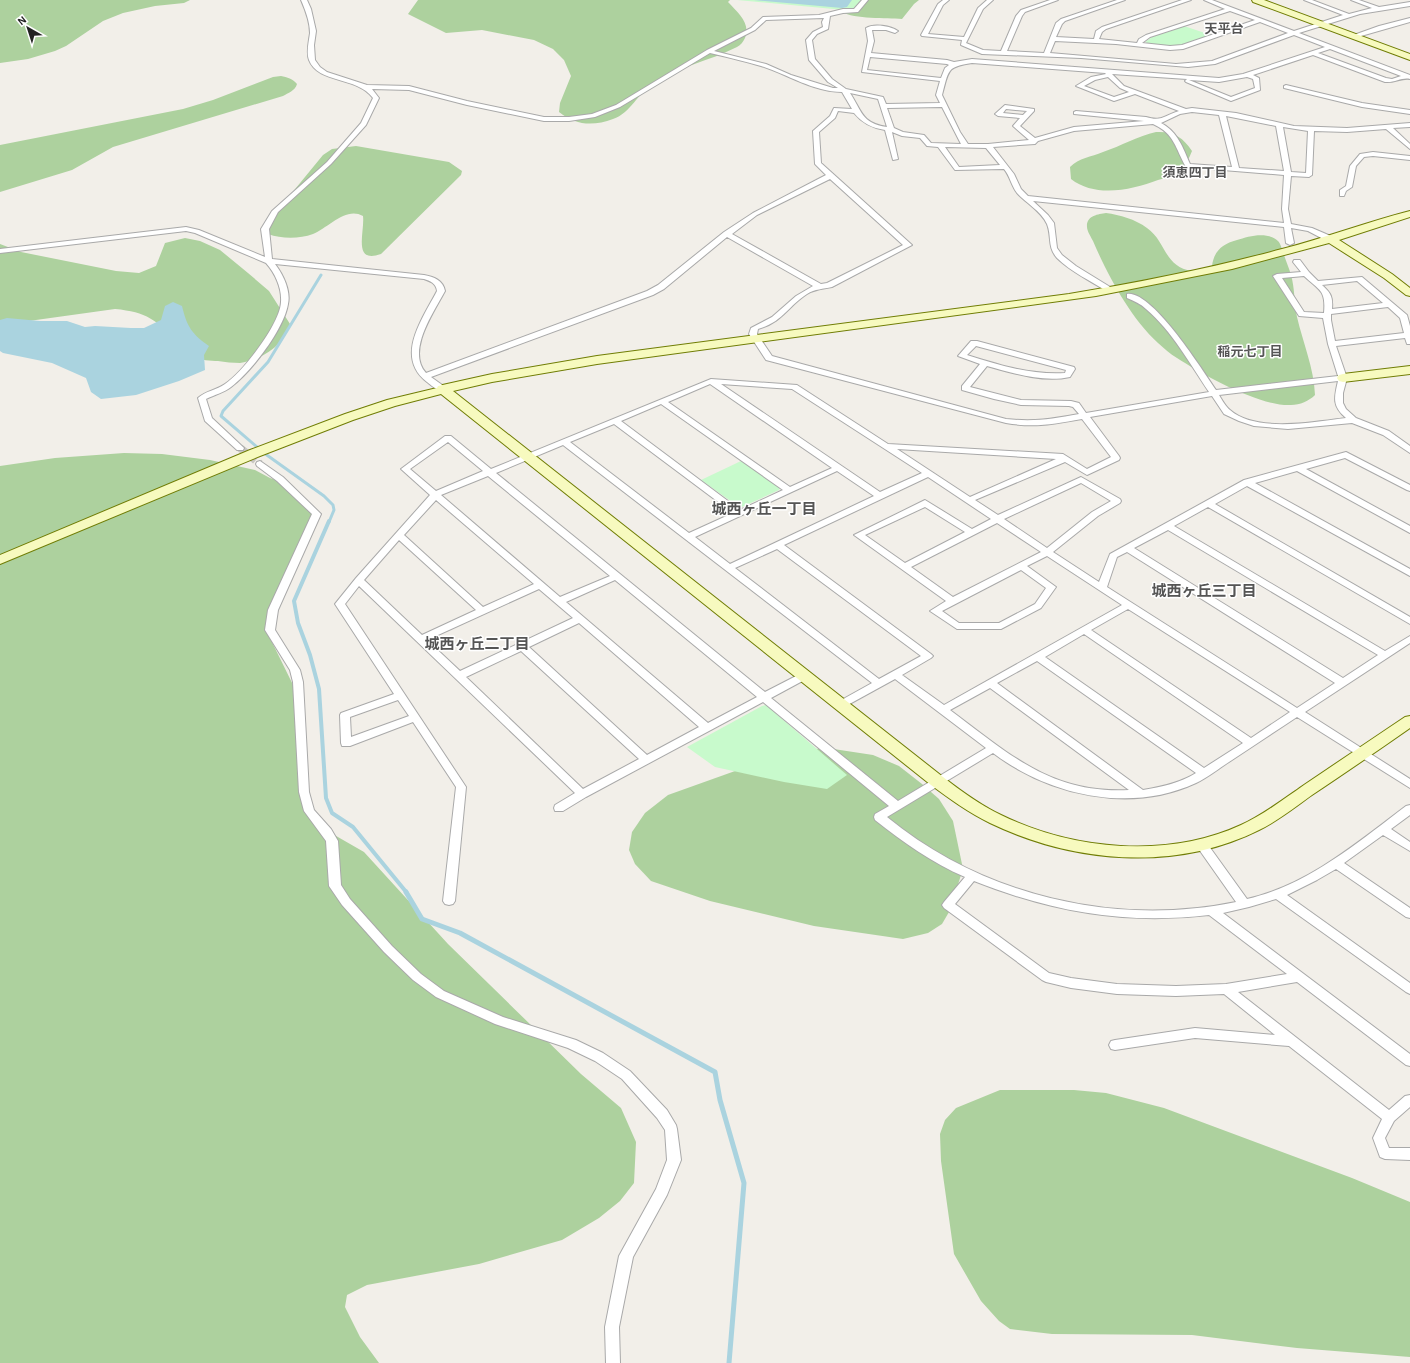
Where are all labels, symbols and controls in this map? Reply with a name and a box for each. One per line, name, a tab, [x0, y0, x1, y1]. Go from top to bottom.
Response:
north arrow	[8, 8, 48, 48]
text: N	[16, 14, 28, 27]
district label: 天平台	[1204, 21, 1244, 36]
district label: 須恵四丁目	[1162, 165, 1228, 180]
district label: 稲元七丁目	[1217, 345, 1283, 359]
district label: 城西ヶ丘一丁目	[711, 500, 817, 517]
district label: 城西ヶ丘三丁目	[1151, 582, 1257, 599]
district label: 城西ヶ丘二丁目	[424, 635, 530, 652]

